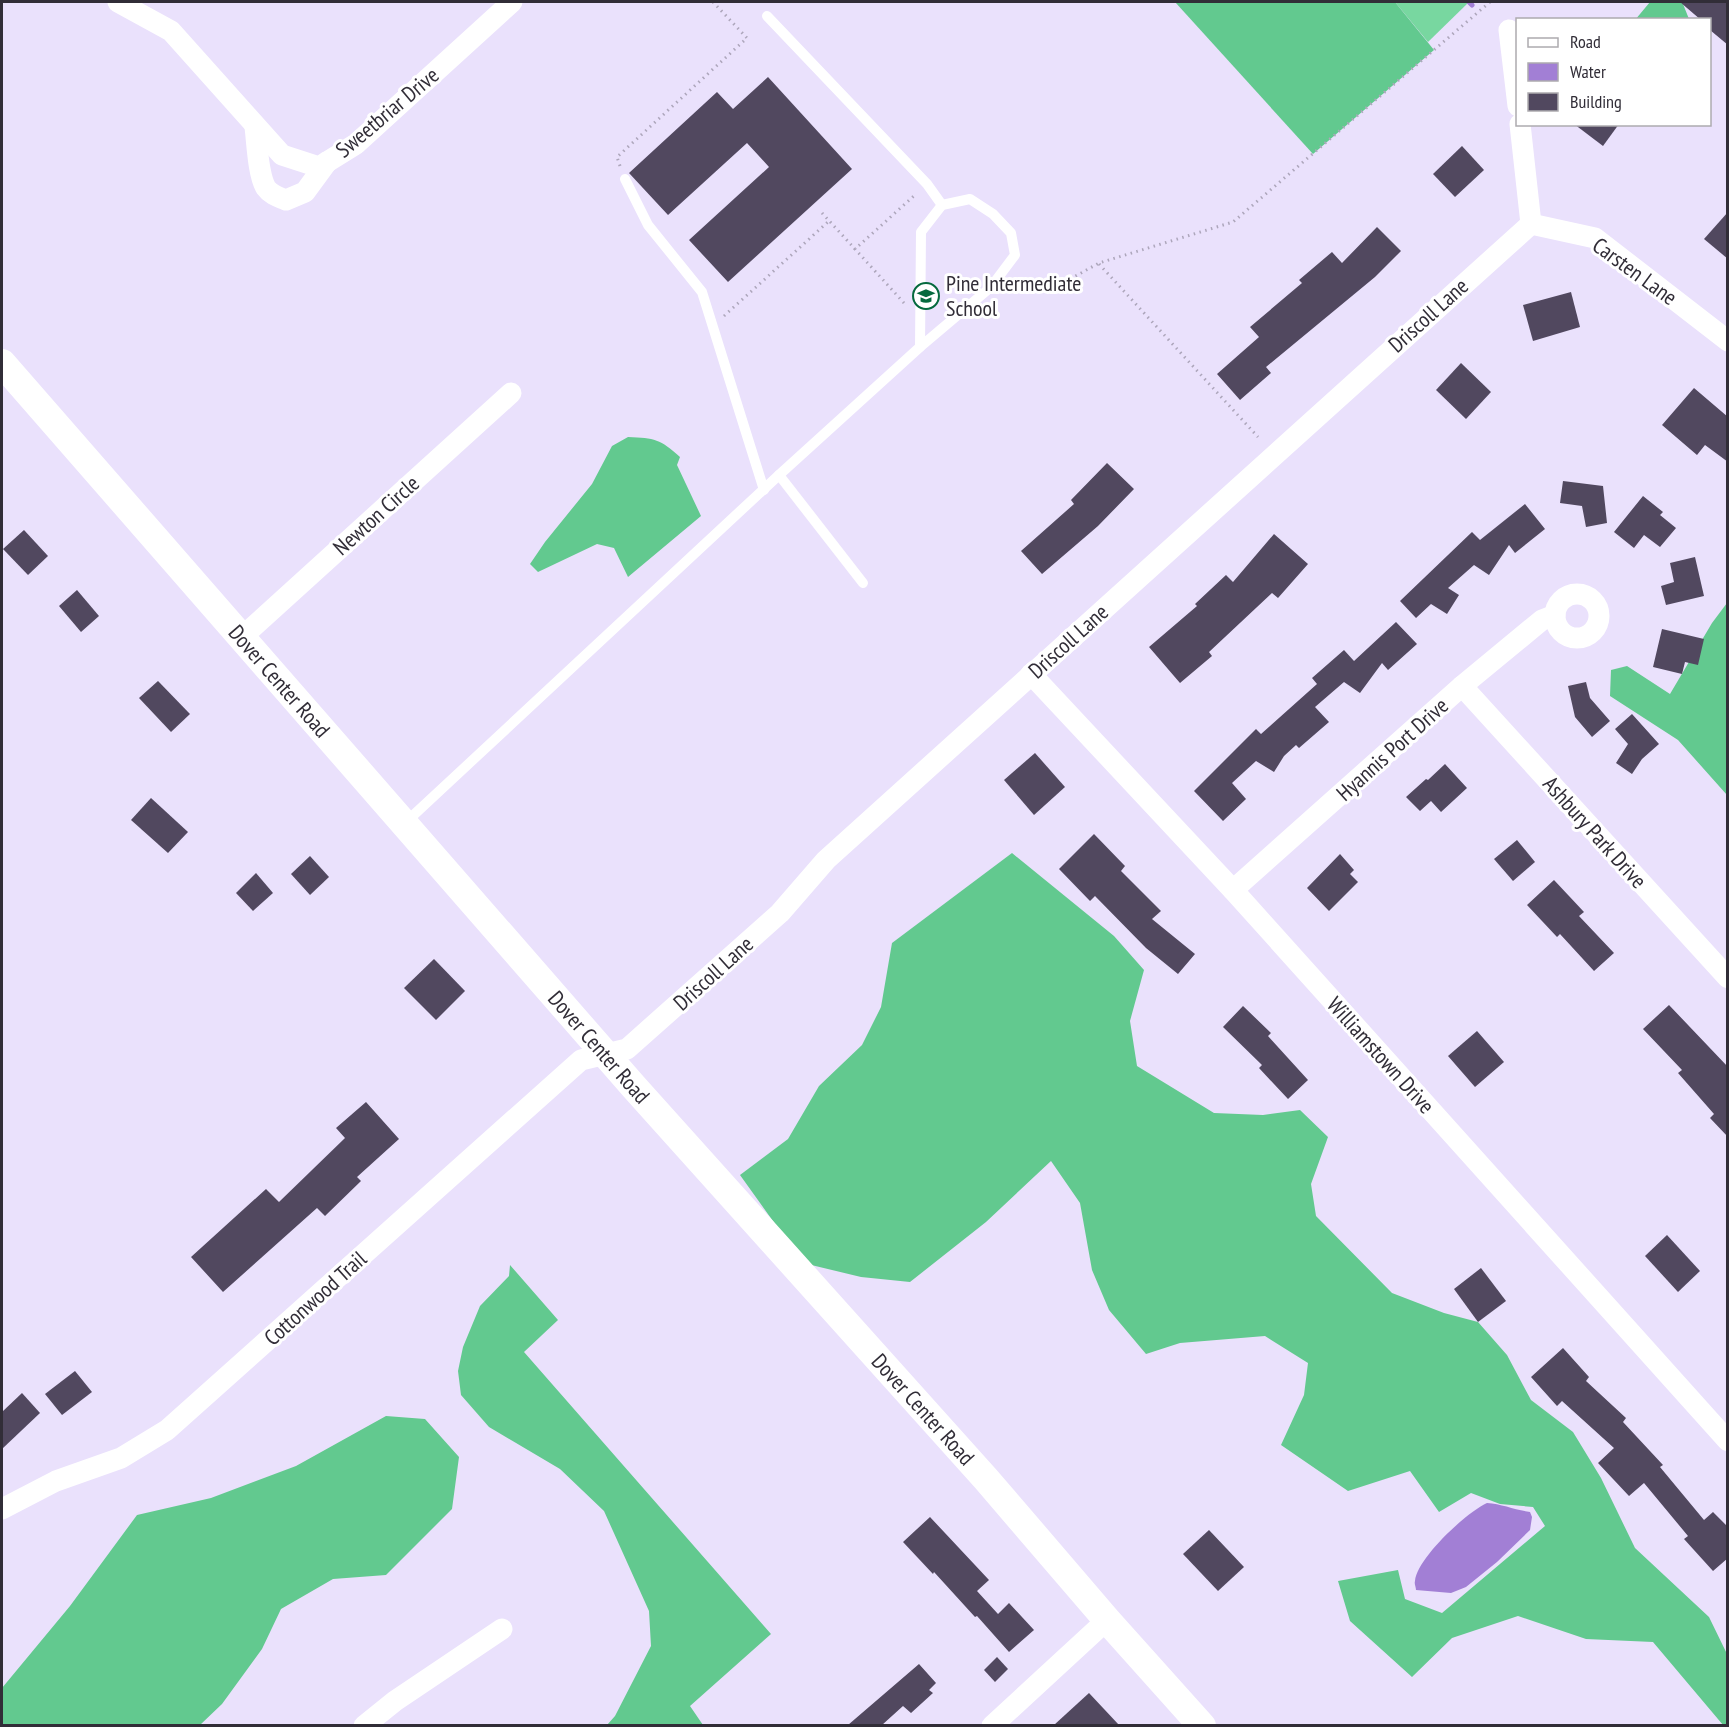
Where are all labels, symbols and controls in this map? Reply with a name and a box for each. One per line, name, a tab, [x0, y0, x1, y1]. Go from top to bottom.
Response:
legend	[1516, 18, 1711, 126]
text: Road	[1570, 30, 1601, 53]
text: Water	[1570, 60, 1606, 83]
street label: Sweetbriar Drive	[330, 61, 444, 163]
text: Building	[1570, 90, 1622, 113]
street label: Carsten Lane	[1587, 231, 1683, 311]
place label: Pine Intermediate School	[946, 269, 1081, 322]
street label: Driscoll Lane	[1382, 272, 1474, 358]
school or university icon: Pine Intermediate School	[911, 281, 941, 311]
street label: Newton Circle	[327, 469, 425, 561]
street label: Driscoll Lane	[1022, 598, 1114, 684]
street label: Dover Center Road	[223, 619, 336, 743]
street label: Hyannis Port Drive	[1330, 691, 1454, 807]
street label: Ashbury Park Drive	[1537, 770, 1653, 894]
street label: Driscoll Lane	[667, 930, 759, 1016]
street label: Dover Center Road	[542, 985, 656, 1109]
street label: Williamstown Drive	[1321, 991, 1441, 1119]
street label: Cottonwood Trail	[258, 1244, 373, 1351]
street label: Dover Center Road	[866, 1347, 981, 1471]

